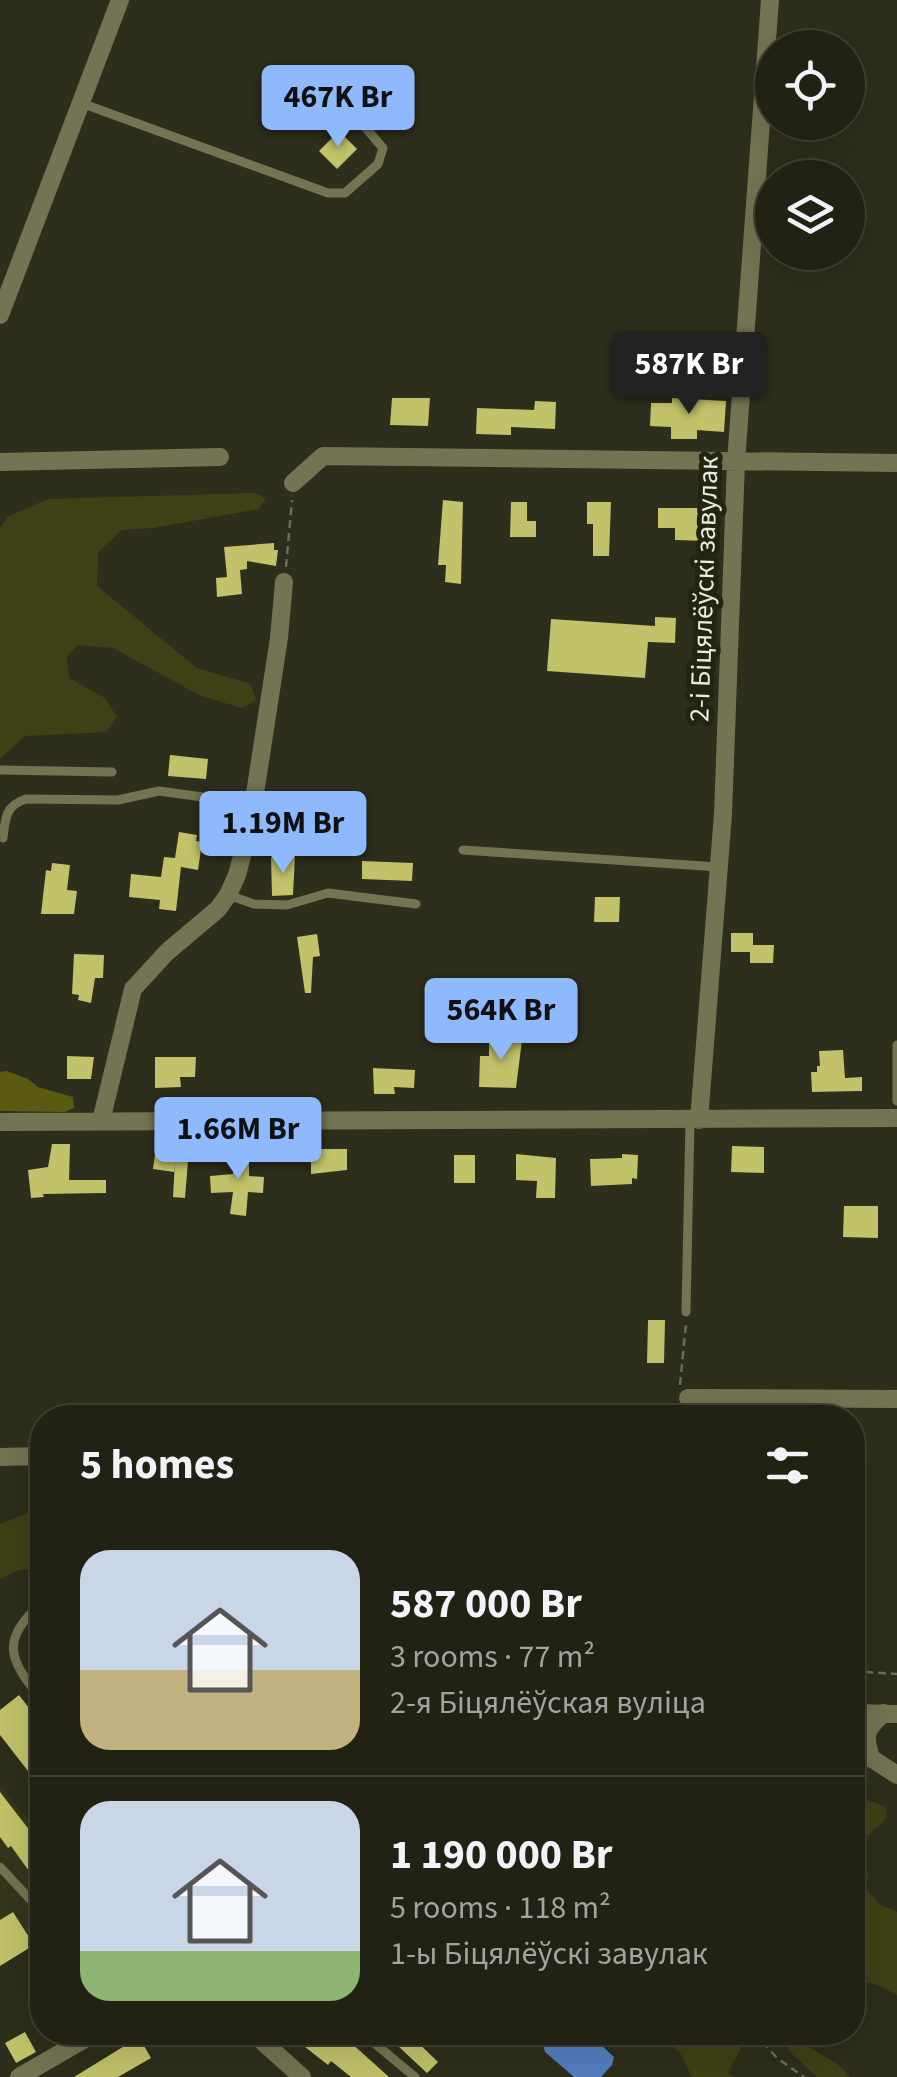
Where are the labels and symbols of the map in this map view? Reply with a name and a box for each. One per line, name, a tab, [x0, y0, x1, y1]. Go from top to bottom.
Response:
pin: 467K Br	[246, 65, 430, 150]
pin: 587K Br	[597, 332, 781, 417]
street label: 2-і Біцялёўскі завулак	[679, 455, 729, 723]
pin: 1.19M Br	[180, 791, 386, 876]
pin: 564K Br	[409, 978, 593, 1063]
pin: 1.66M Br	[135, 1097, 341, 1182]

